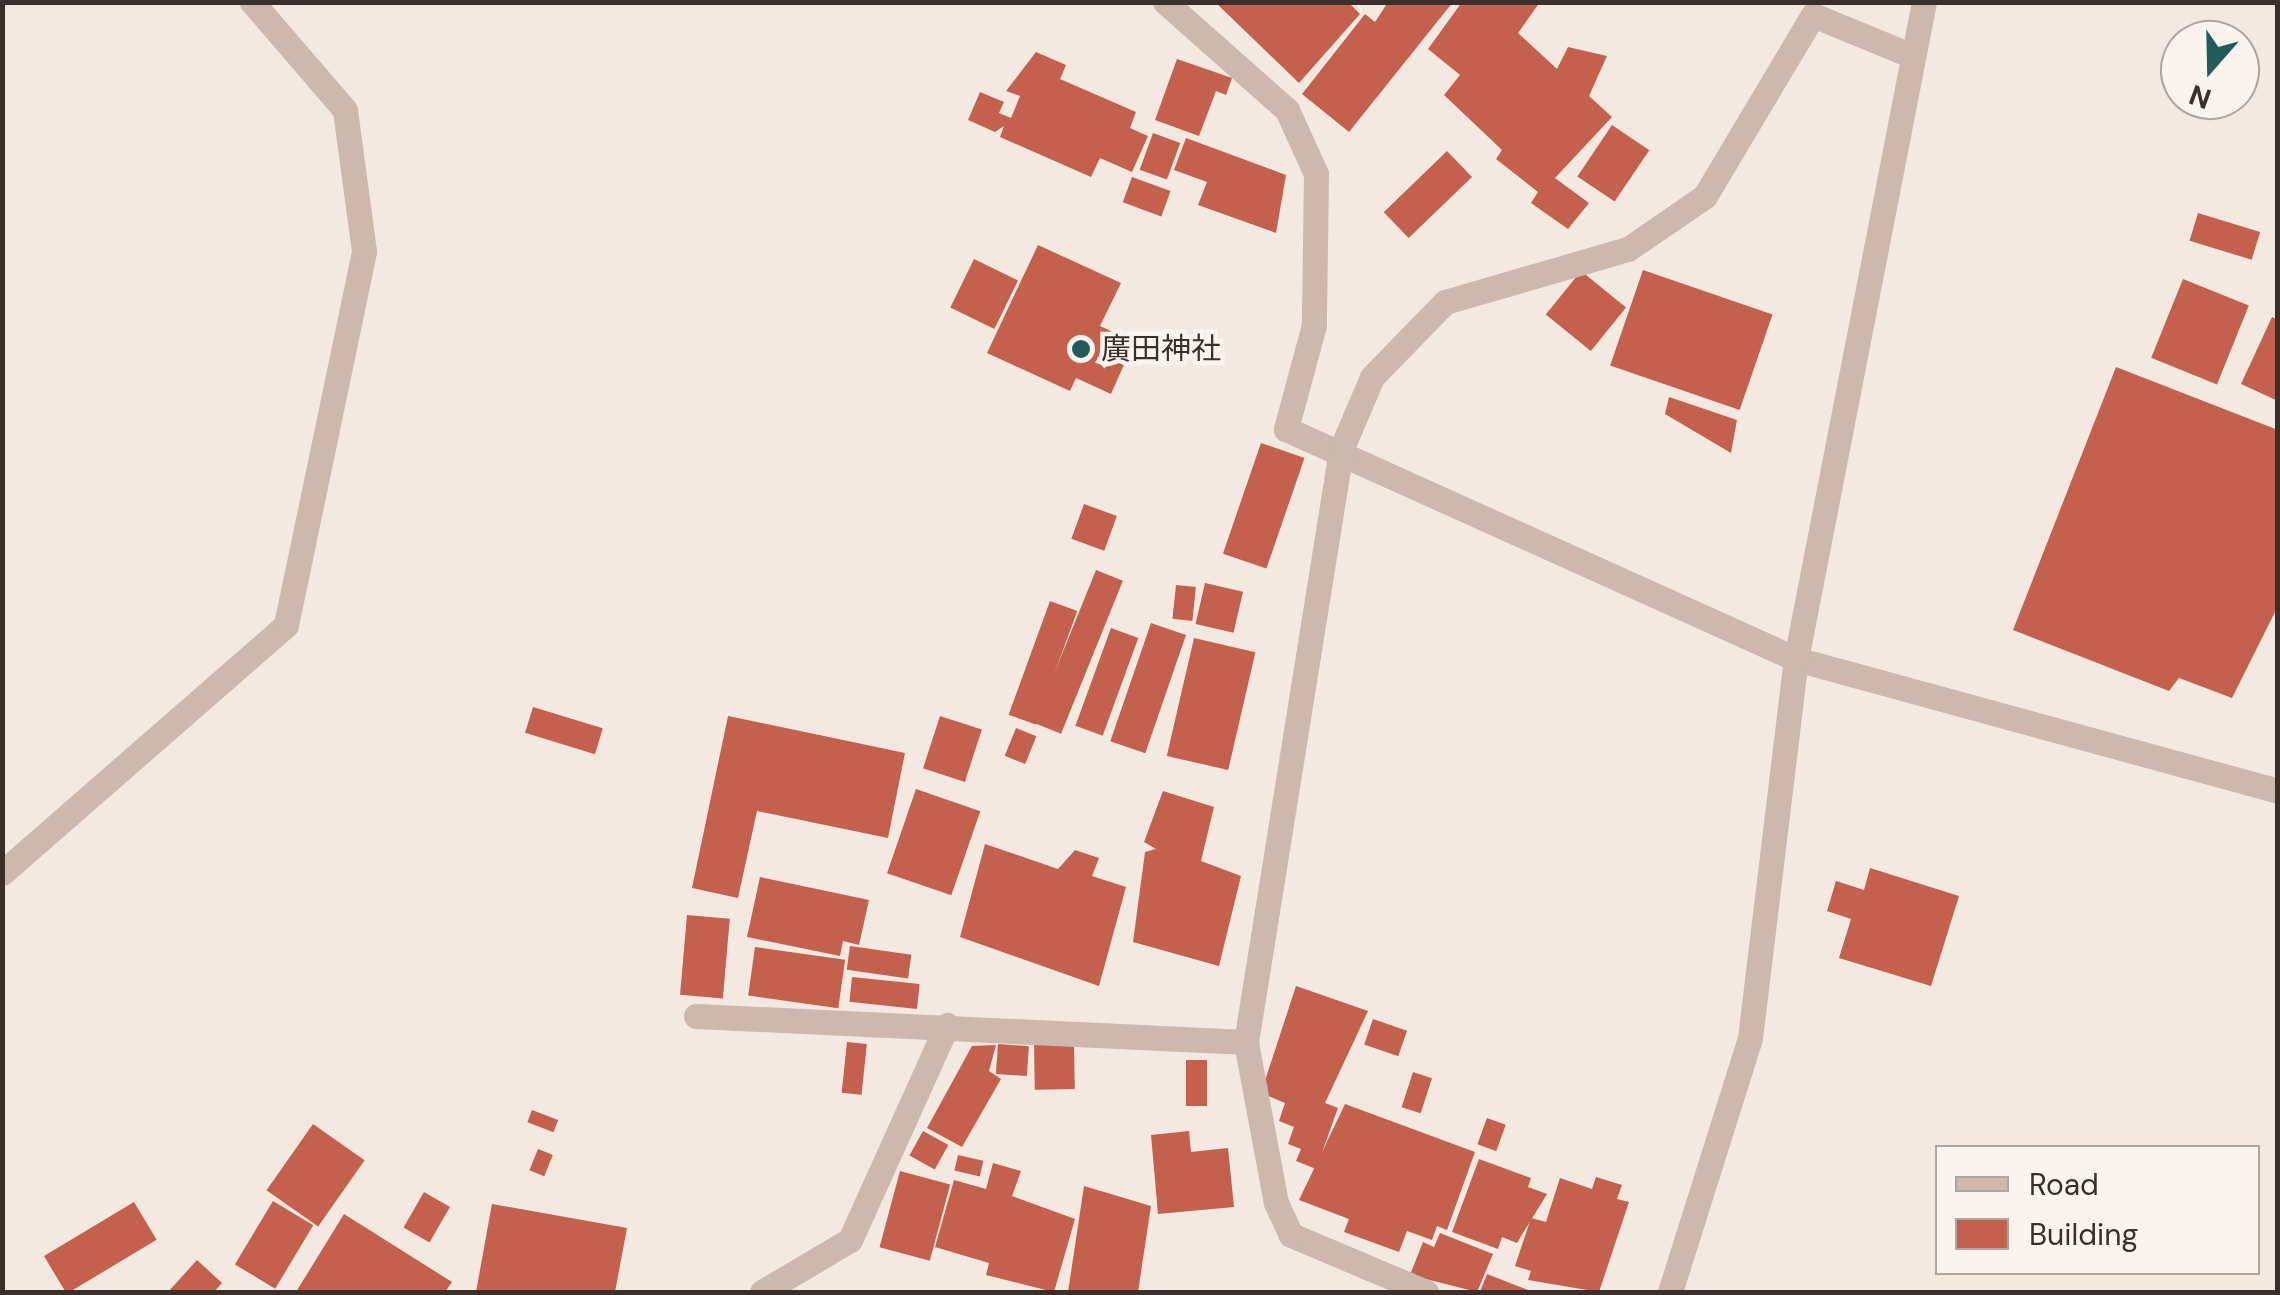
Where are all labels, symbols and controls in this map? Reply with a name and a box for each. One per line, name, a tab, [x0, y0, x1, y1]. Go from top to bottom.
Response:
north arrow	[2160, 20, 2260, 120]
text: N	[2184, 76, 2216, 118]
place label: 廣田神社	[1101, 331, 1221, 367]
marker: 廣田神社	[1070, 338, 1092, 360]
legend	[1935, 1145, 2260, 1275]
text: Road	[2029, 1165, 2099, 1204]
text: Building	[2029, 1215, 2138, 1254]

